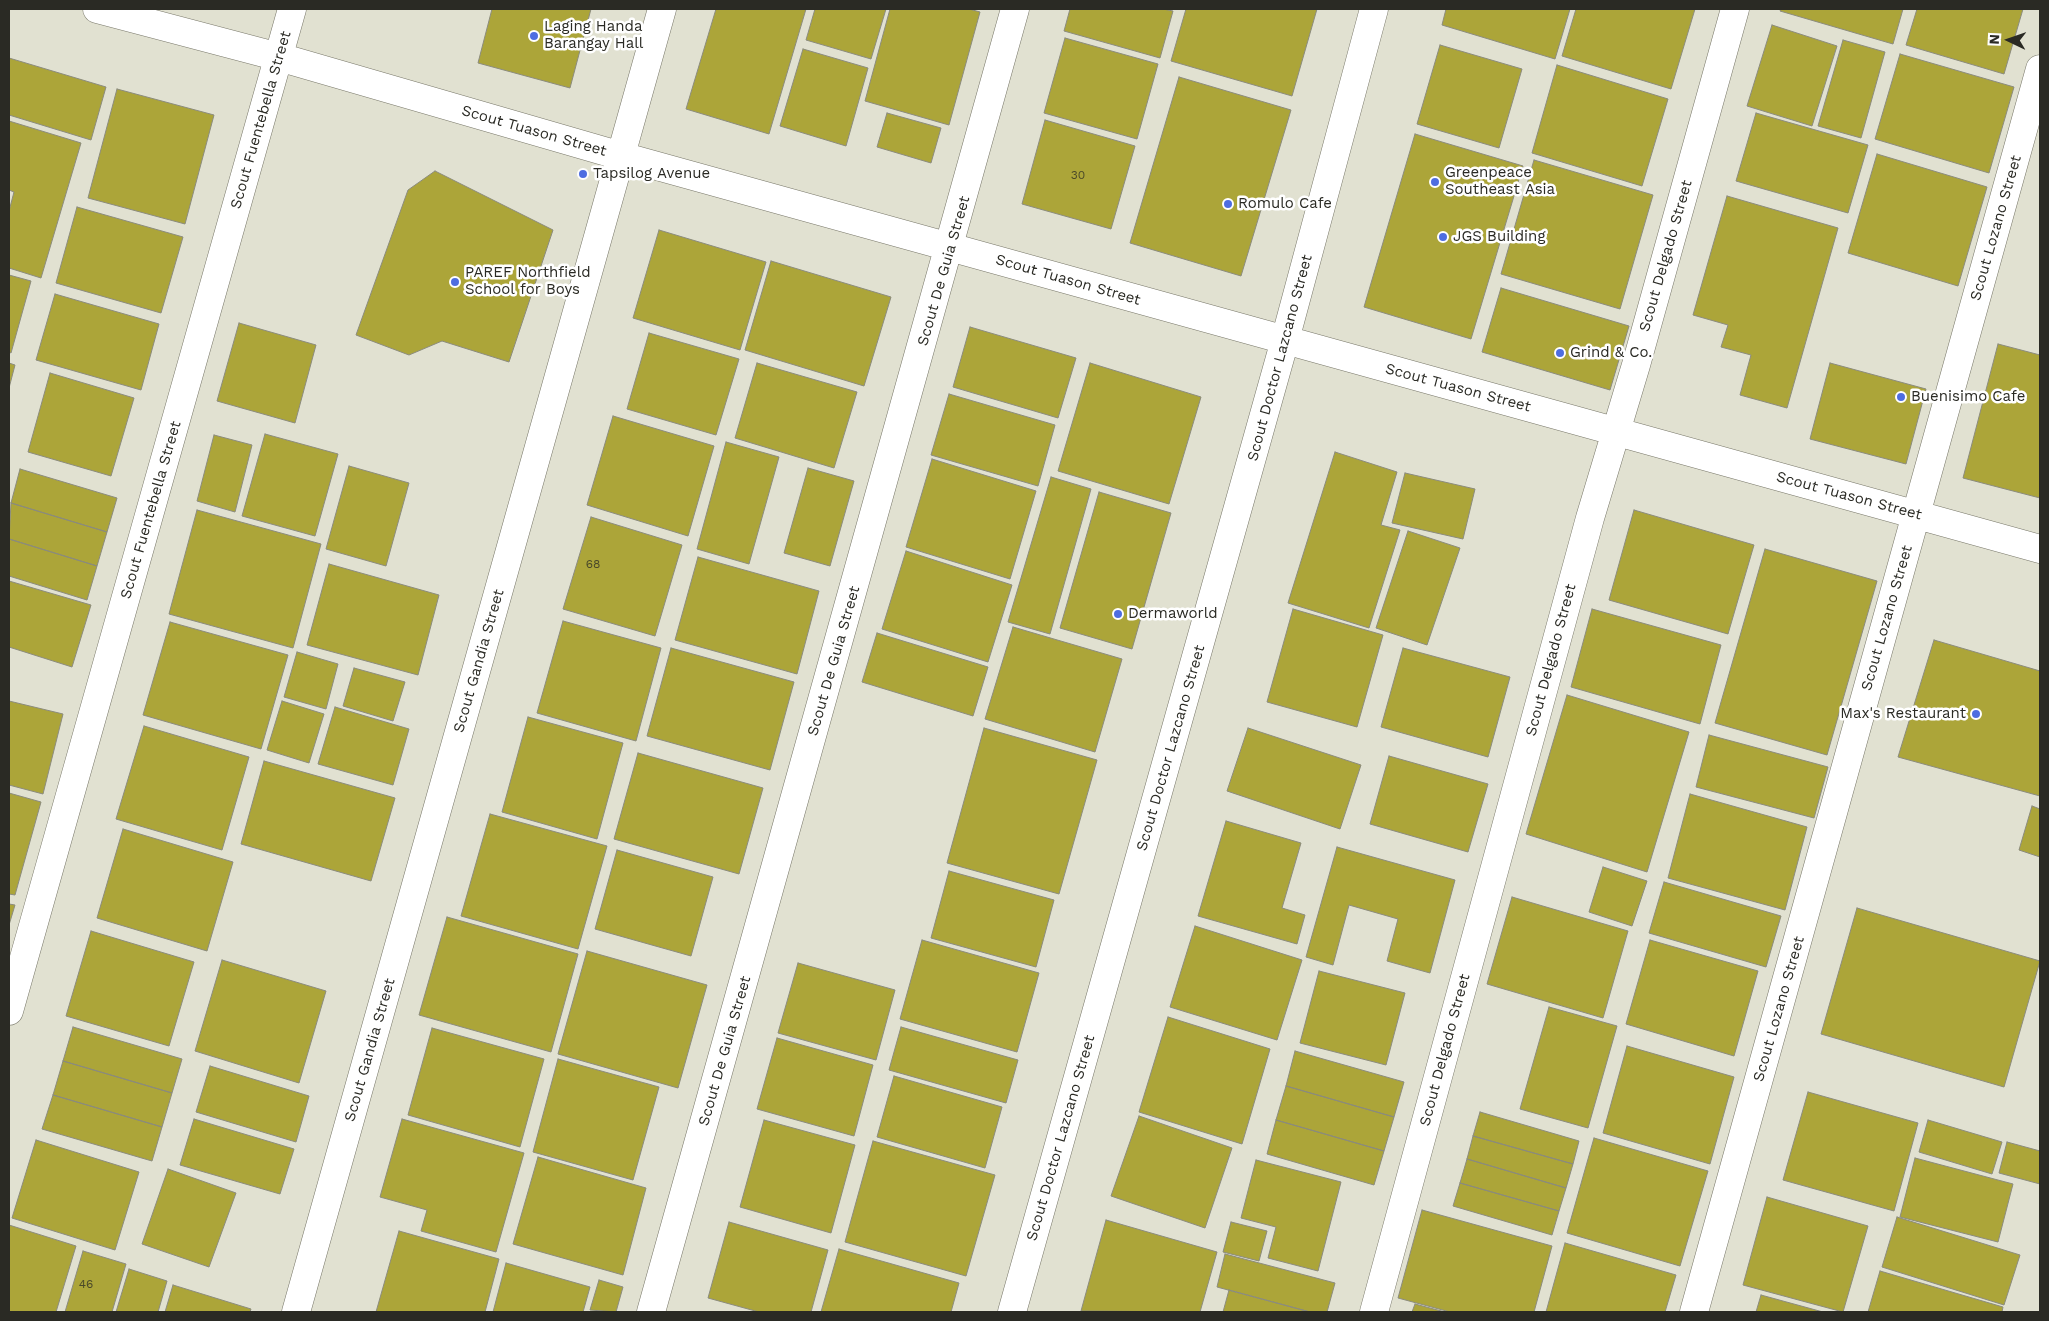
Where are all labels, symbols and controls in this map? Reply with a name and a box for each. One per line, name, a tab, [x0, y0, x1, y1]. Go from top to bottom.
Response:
north arrow	[1984, 15, 2034, 65]
place label: Laging Handa Barangay Hall	[544, 18, 643, 53]
street label: Scout Fuentebella Street	[227, 29, 295, 211]
marker: Laging Handa Barangay Hall	[528, 30, 540, 42]
text: N	[1986, 34, 2002, 45]
street label: Scout Tuason Street	[459, 102, 609, 160]
street label: Scout Lozano Street	[1967, 153, 2025, 303]
place label: Greenpeace Southeast Asia	[1445, 164, 1555, 199]
place label: Tapsilog Avenue	[593, 165, 710, 183]
marker: Tapsilog Avenue	[577, 168, 589, 180]
house number: 30	[1071, 168, 1085, 182]
marker: Greenpeace Southeast Asia	[1429, 176, 1441, 188]
street label: Scout Delgado Street	[1636, 178, 1696, 334]
street label: Scout De Guia Street	[914, 194, 974, 348]
place label: Romulo Cafe	[1238, 195, 1332, 213]
marker: Romulo Cafe	[1222, 198, 1234, 210]
place label: JGS Building	[1453, 228, 1545, 246]
marker: JGS Building	[1437, 231, 1449, 243]
street label: Scout Tuason Street	[993, 251, 1143, 309]
street label: Scout Doctor Lazcano Street	[1244, 253, 1316, 463]
place label: PAREF Northfield School for Boys	[465, 264, 591, 299]
marker: PAREF Northfield School for Boys	[449, 276, 461, 288]
place label: Grind & Co.	[1570, 344, 1652, 362]
marker: Grind & Co.	[1554, 347, 1566, 359]
street label: Scout Tuason Street	[1383, 360, 1533, 416]
place label: Buenisimo Cafe	[1911, 388, 2025, 406]
marker: Buenisimo Cafe	[1895, 391, 1907, 403]
street label: Scout Fuentebella Street	[117, 419, 185, 601]
street label: Scout Tuason Street	[1774, 468, 1924, 524]
street label: Scout Lozano Street	[1858, 543, 1916, 693]
house number: 68	[586, 557, 600, 571]
street label: Scout Delgado Street	[1522, 582, 1580, 738]
street label: Scout De Guia Street	[804, 584, 864, 738]
street label: Scout Gandia Street	[450, 587, 508, 735]
place label: Dermaworld	[1128, 605, 1218, 623]
marker: Dermaworld	[1112, 608, 1124, 620]
street label: Scout Doctor Lazcano Street	[1133, 643, 1209, 853]
place label: Max's Restaurant	[1840, 705, 1966, 723]
marker: Max's Restaurant	[1970, 708, 1982, 720]
street label: Scout Lozano Street	[1750, 934, 1808, 1084]
street label: Scout Delgado Street	[1416, 972, 1474, 1128]
street label: Scout De Guia Street	[695, 974, 755, 1128]
street label: Scout Gandia Street	[341, 976, 399, 1124]
street label: Scout Doctor Lazcano Street	[1023, 1033, 1099, 1243]
house number: 46	[79, 1277, 93, 1291]

